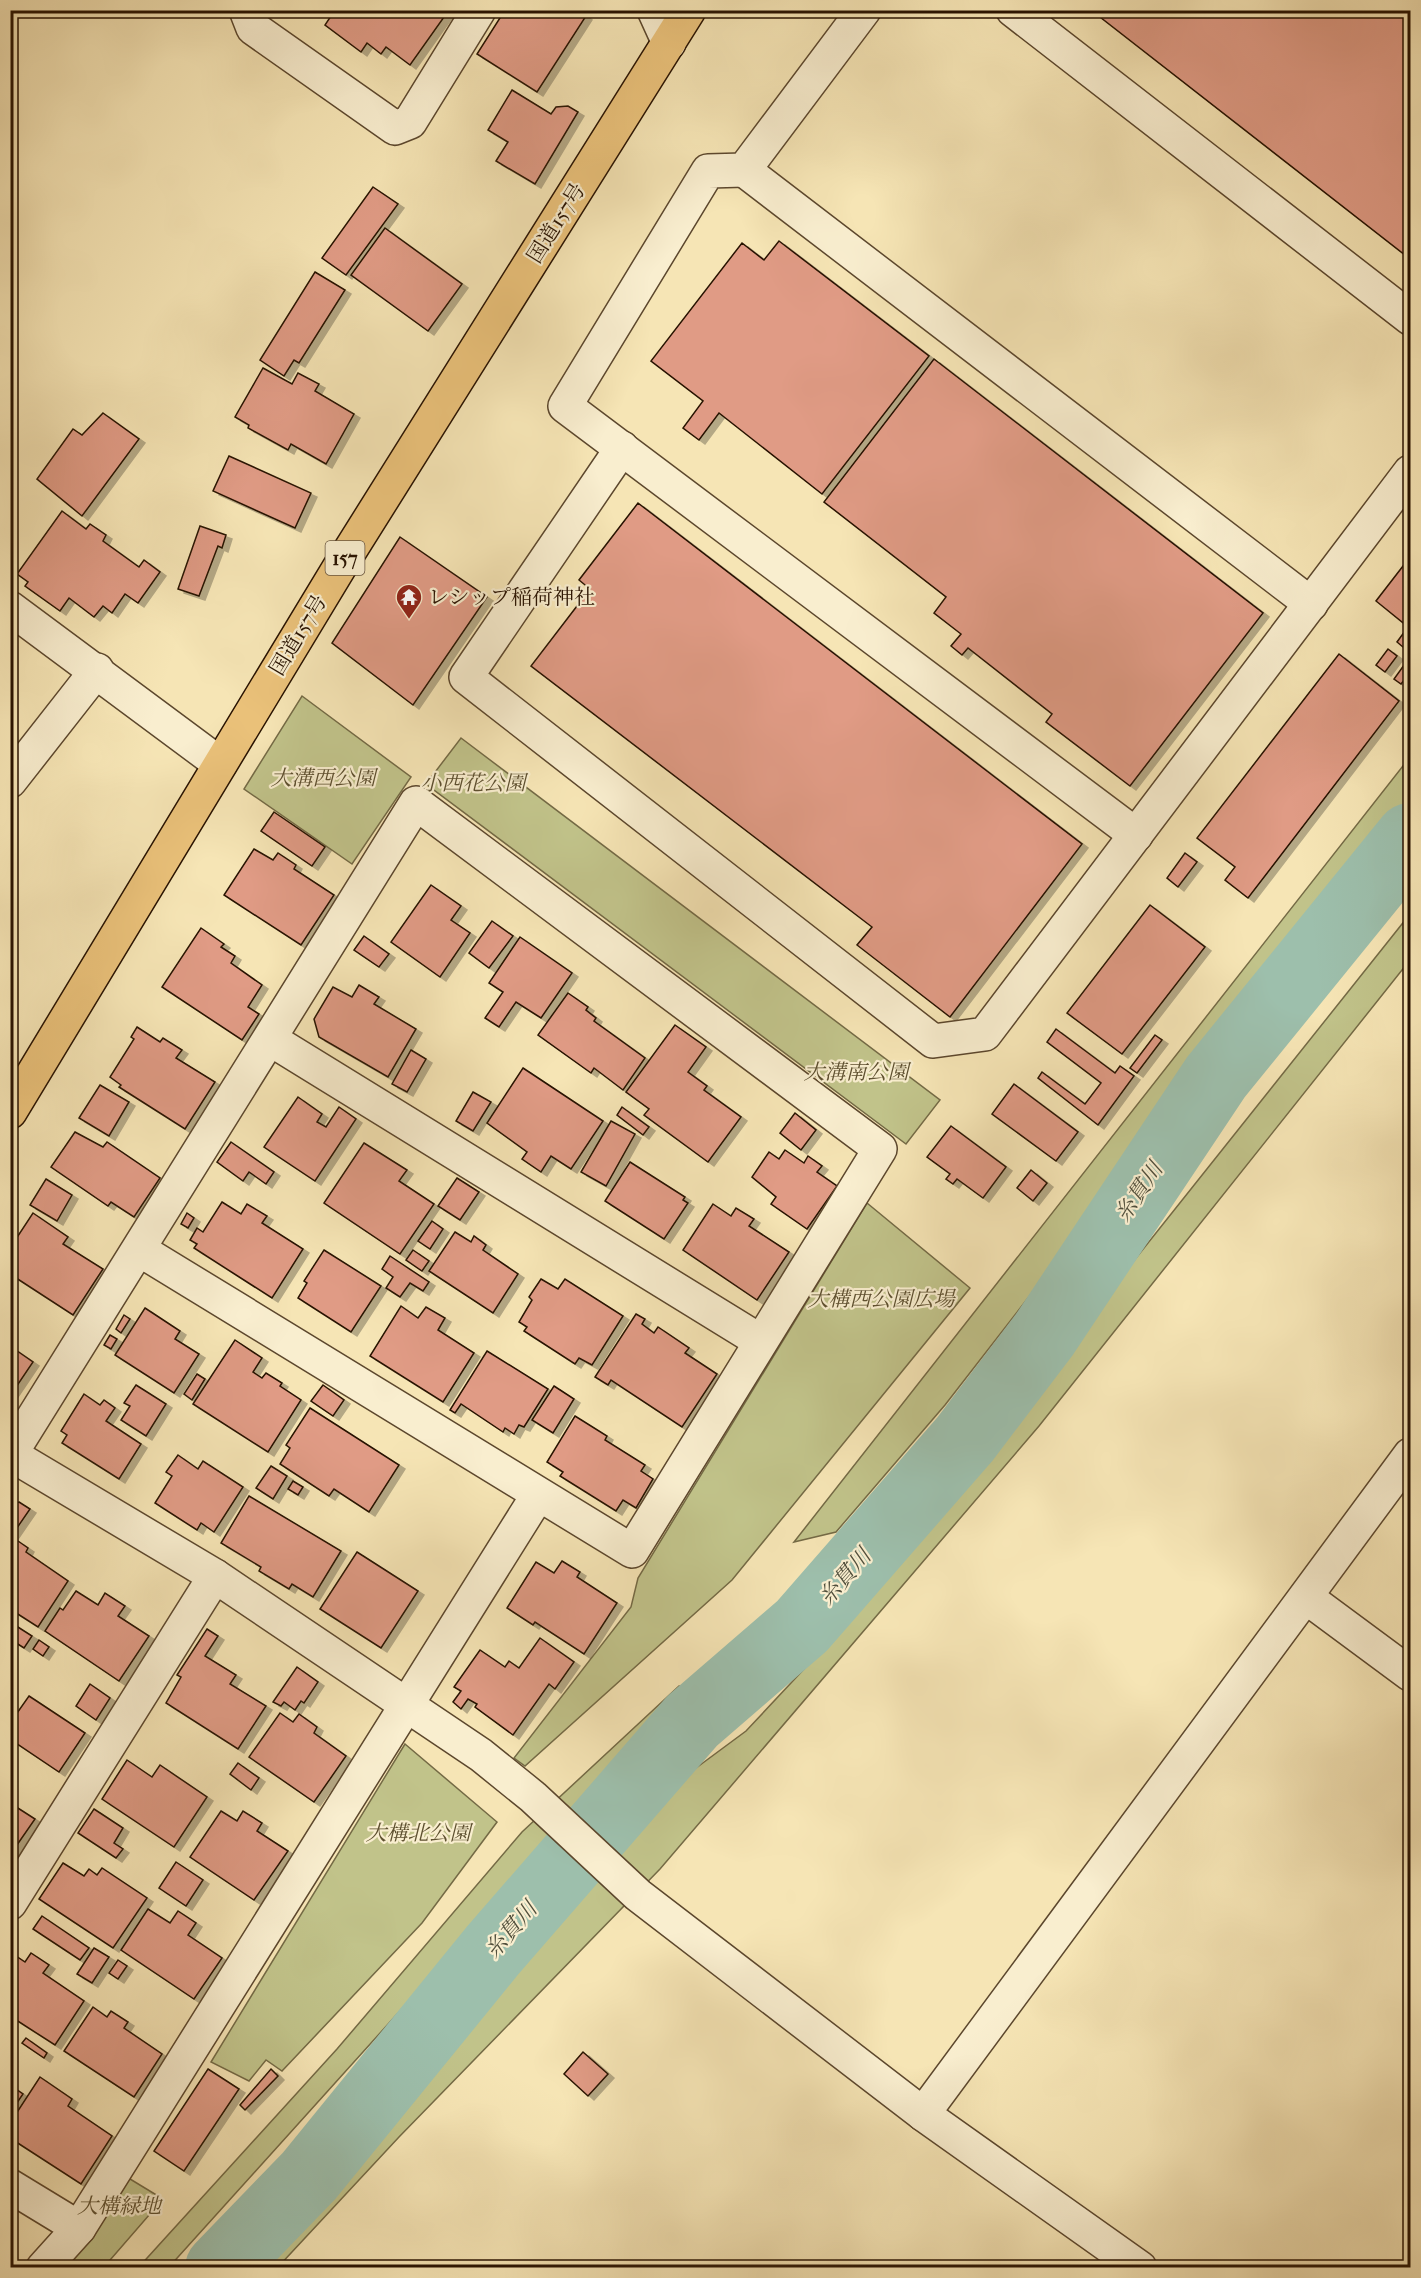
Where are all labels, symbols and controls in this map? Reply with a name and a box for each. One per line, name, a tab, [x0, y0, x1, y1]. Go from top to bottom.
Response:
street label: 国道157号	[522, 179, 590, 267]
road number: 157	[326, 541, 364, 575]
temple icon: レシップ稲荷神社	[394, 582, 424, 620]
place label: レシップ稲荷神社	[428, 585, 595, 609]
street label: 国道157号	[265, 590, 331, 680]
park label: 大溝西公園	[271, 766, 378, 790]
park label: 小西花公園	[421, 771, 528, 795]
park label: 大溝南公園	[804, 1060, 911, 1084]
water label: 糸貫川	[1110, 1156, 1169, 1227]
park label: 大構西公園広場	[808, 1287, 956, 1311]
water label: 糸貫川	[814, 1542, 878, 1610]
park label: 大構北公園	[366, 1821, 473, 1845]
water label: 糸貫川	[480, 1895, 544, 1963]
park label: 大構緑地	[77, 2194, 163, 2218]

